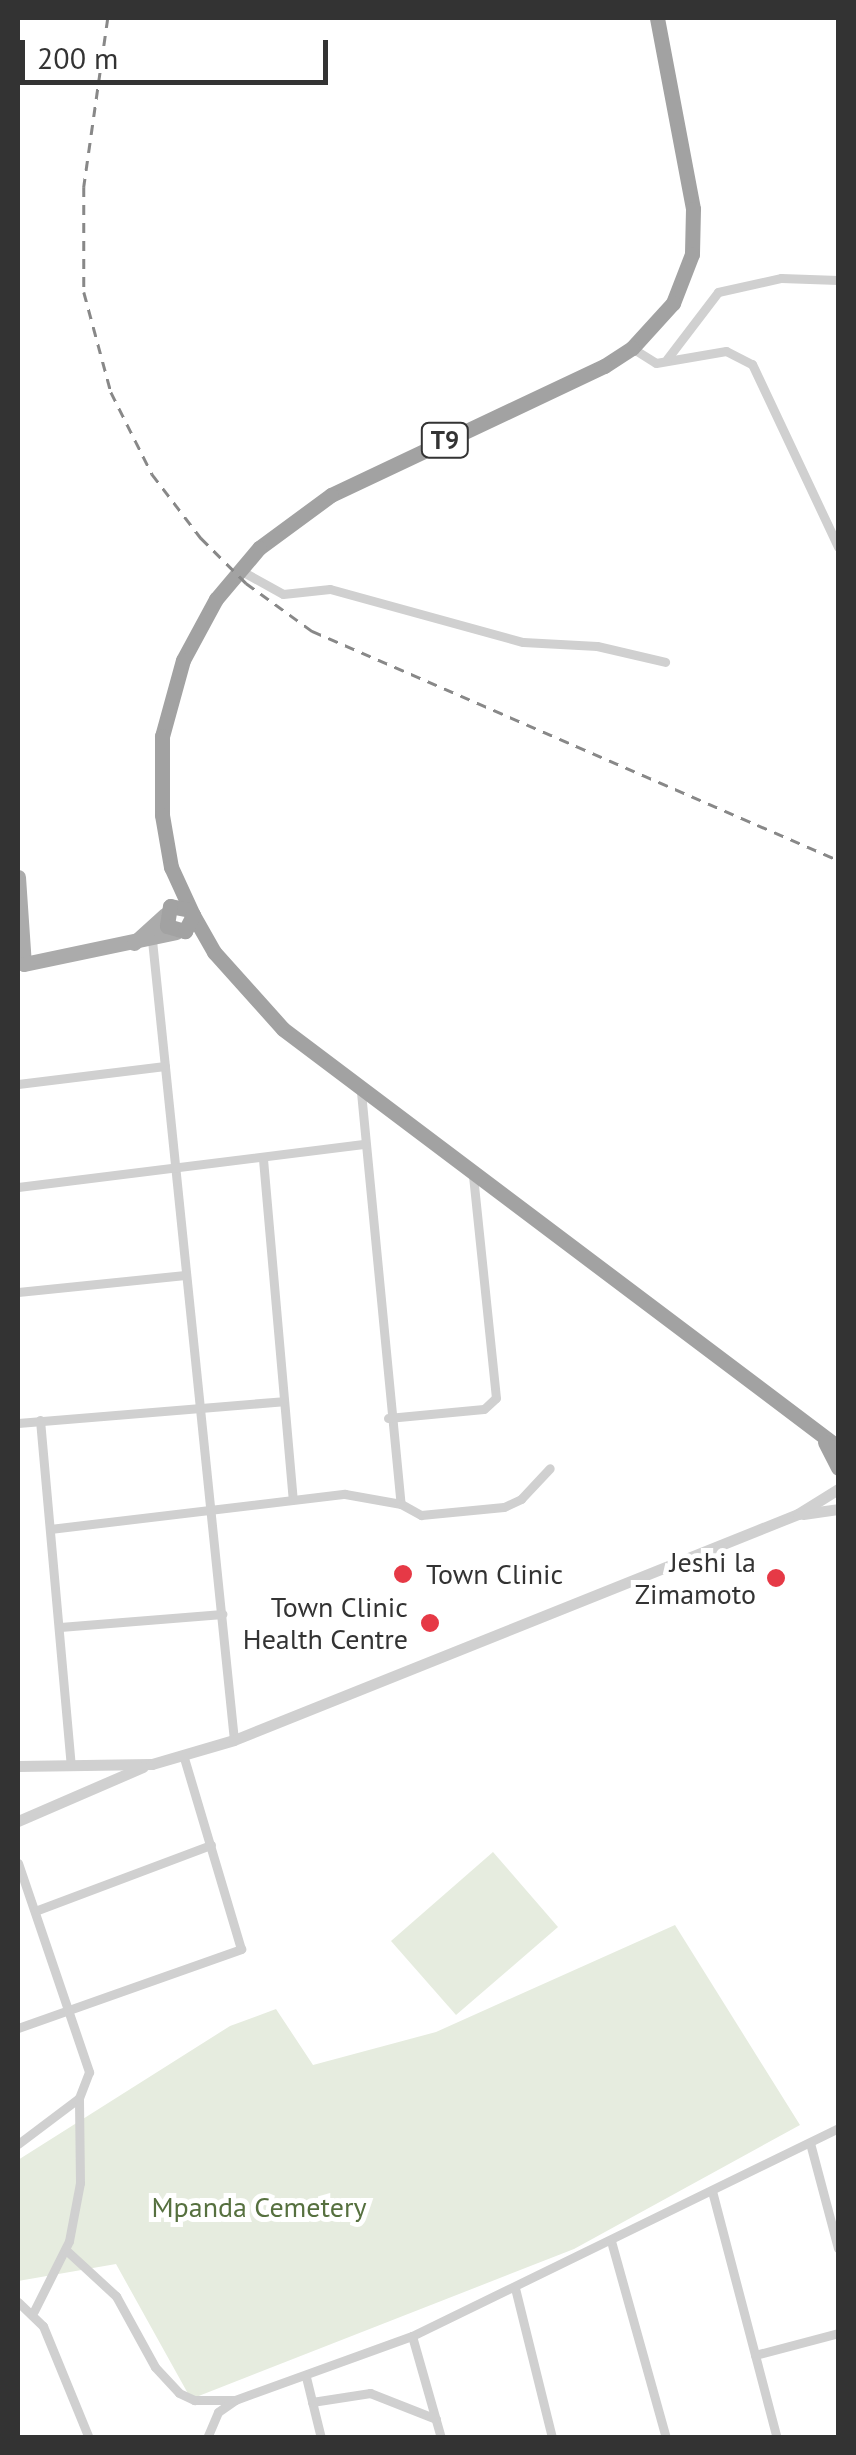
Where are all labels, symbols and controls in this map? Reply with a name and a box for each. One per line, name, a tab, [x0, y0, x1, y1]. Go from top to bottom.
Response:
scale bar	[25, 20, 332, 82]
text: 200 m	[37, 38, 118, 77]
road number: T9	[420, 420, 470, 460]
place label: Jeshi la Zimamoto	[635, 1545, 756, 1611]
place label: Town Clinic	[426, 1557, 563, 1591]
marker: Town Clinic	[390, 1561, 416, 1587]
marker: Jeshi la Zimamoto	[765, 1567, 787, 1589]
place label: Town Clinic Health Centre	[243, 1590, 408, 1656]
marker: Town Clinic Health Centre	[417, 1610, 443, 1636]
park label: Mpanda Cemetery	[151, 2190, 367, 2224]

